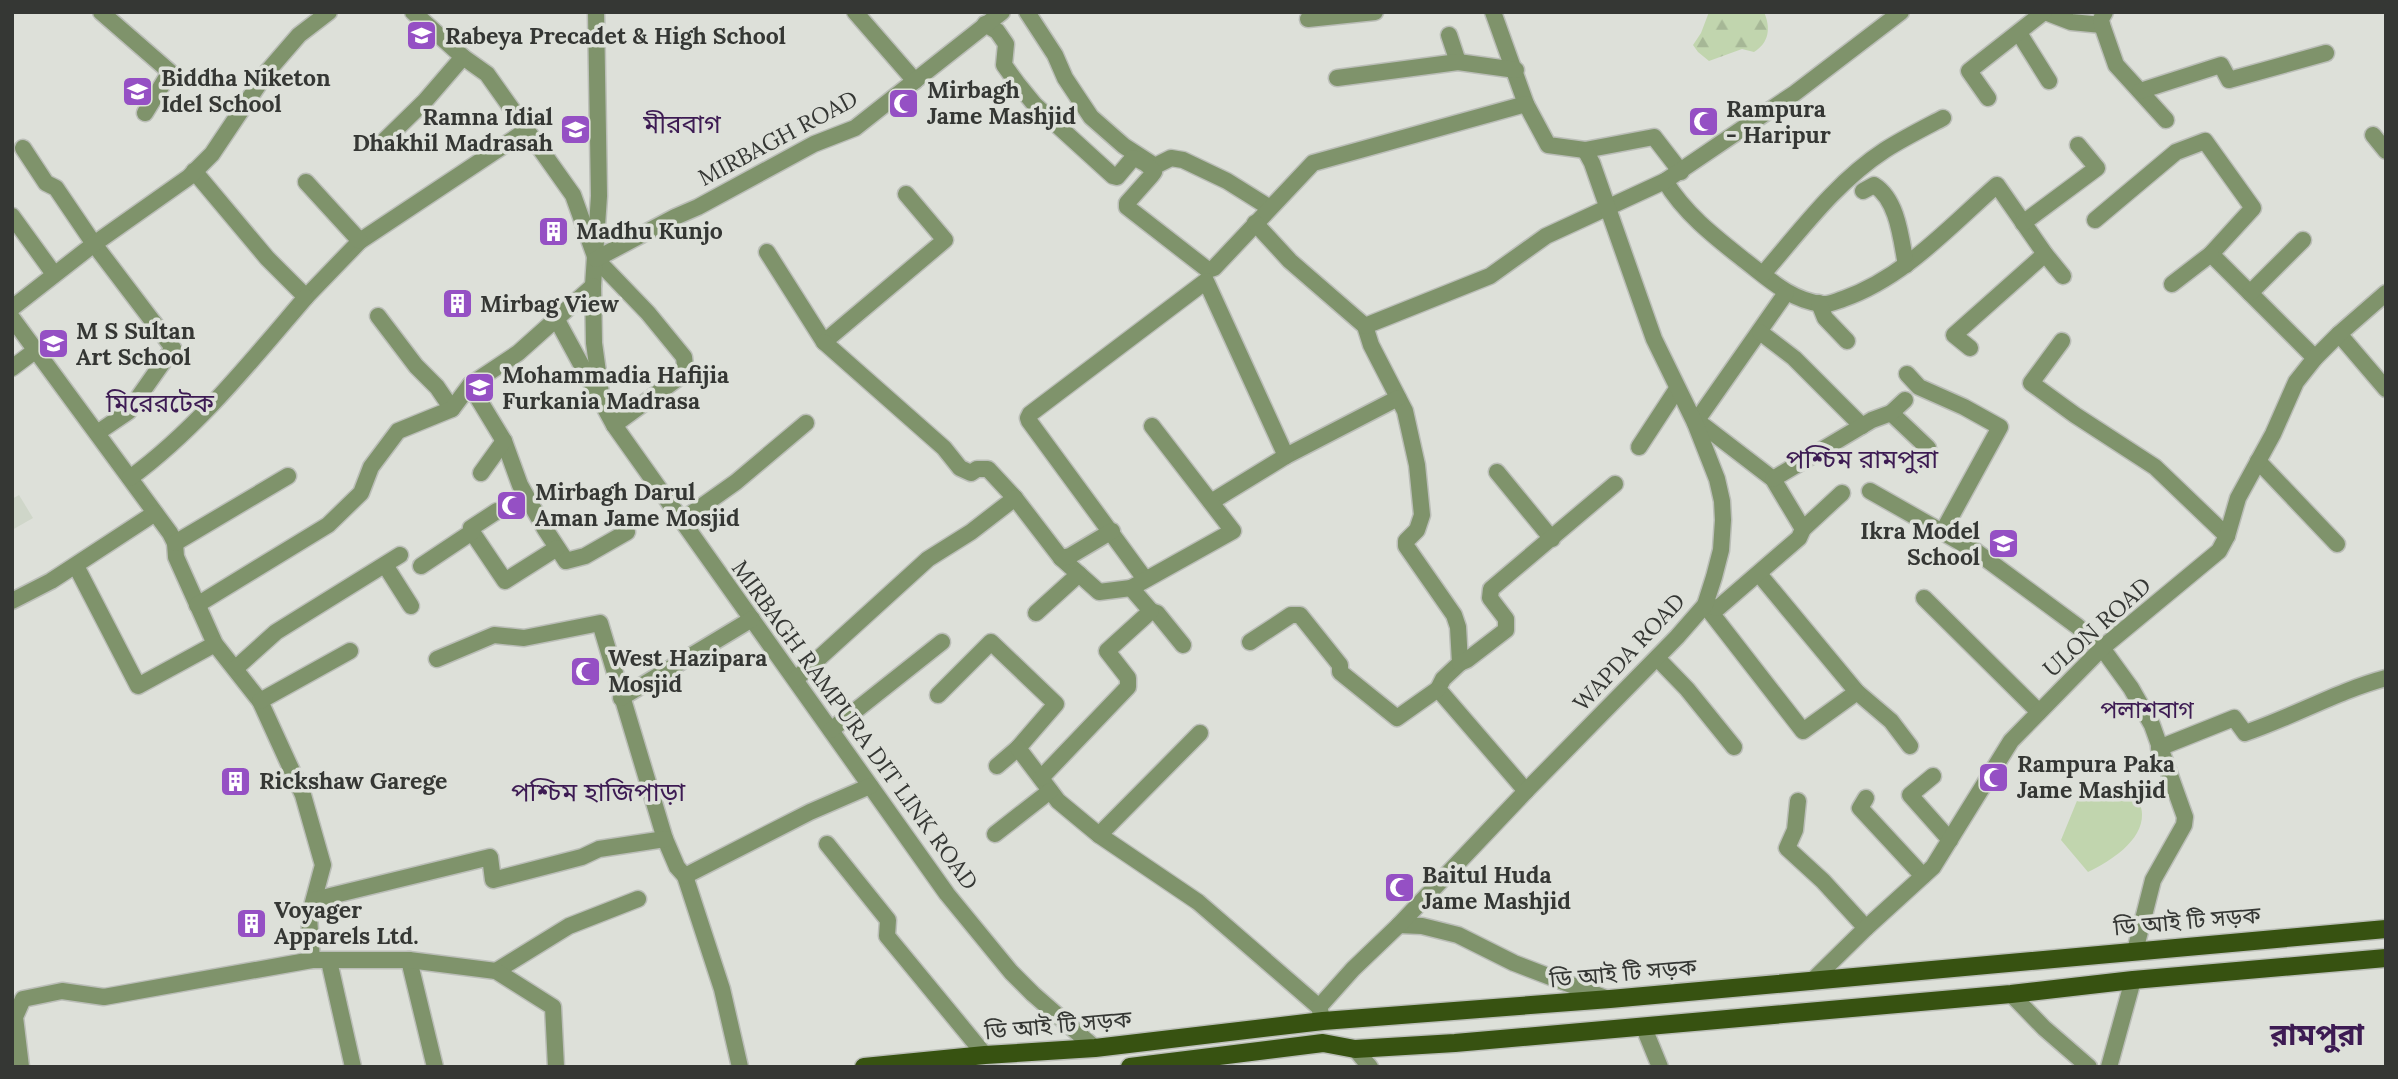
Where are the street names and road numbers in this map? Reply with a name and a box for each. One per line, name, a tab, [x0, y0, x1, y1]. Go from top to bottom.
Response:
street label: MIRBAGH ROAD	[693, 83, 863, 192]
street label: MIRBAGH RAMPURA DIT LINK ROAD	[726, 554, 985, 895]
street label: ULON ROAD	[2037, 570, 2157, 683]
street label: WAPDA ROAD	[1566, 586, 1691, 717]
street label: ডি আই টি সড়ক	[2111, 900, 2262, 941]
street label: ডি আই টি সড়ক	[1547, 952, 1698, 993]
street label: ডি আই টি সড়ক	[982, 1004, 1133, 1045]

